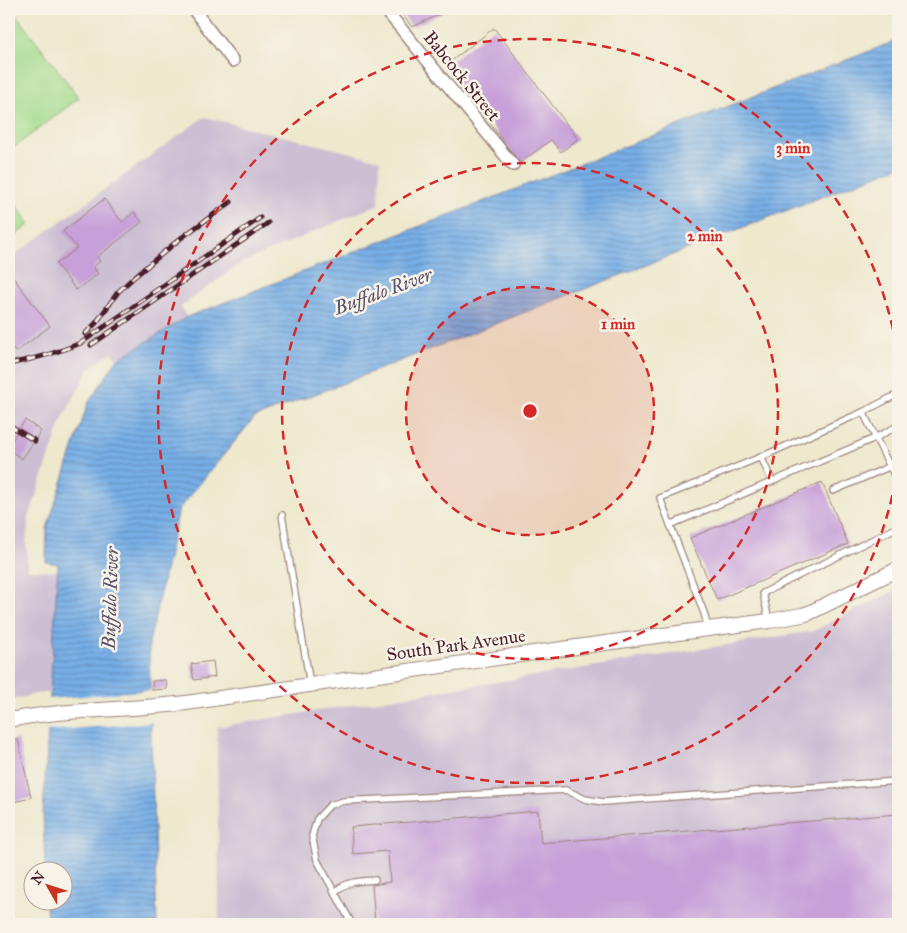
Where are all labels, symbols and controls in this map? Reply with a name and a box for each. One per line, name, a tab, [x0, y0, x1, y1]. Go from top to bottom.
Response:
street label: Babcock Street	[419, 26, 505, 126]
text: 3 min	[776, 139, 811, 158]
text: 2 min	[687, 227, 724, 245]
water label: Buffalo River	[330, 262, 436, 320]
text: 1 min	[601, 315, 636, 333]
centre of rings	[521, 402, 539, 420]
water label: Buffalo River	[97, 545, 123, 651]
street label: South Park Avenue	[385, 624, 527, 666]
north arrow	[22, 860, 72, 910]
text: N	[28, 868, 49, 888]

